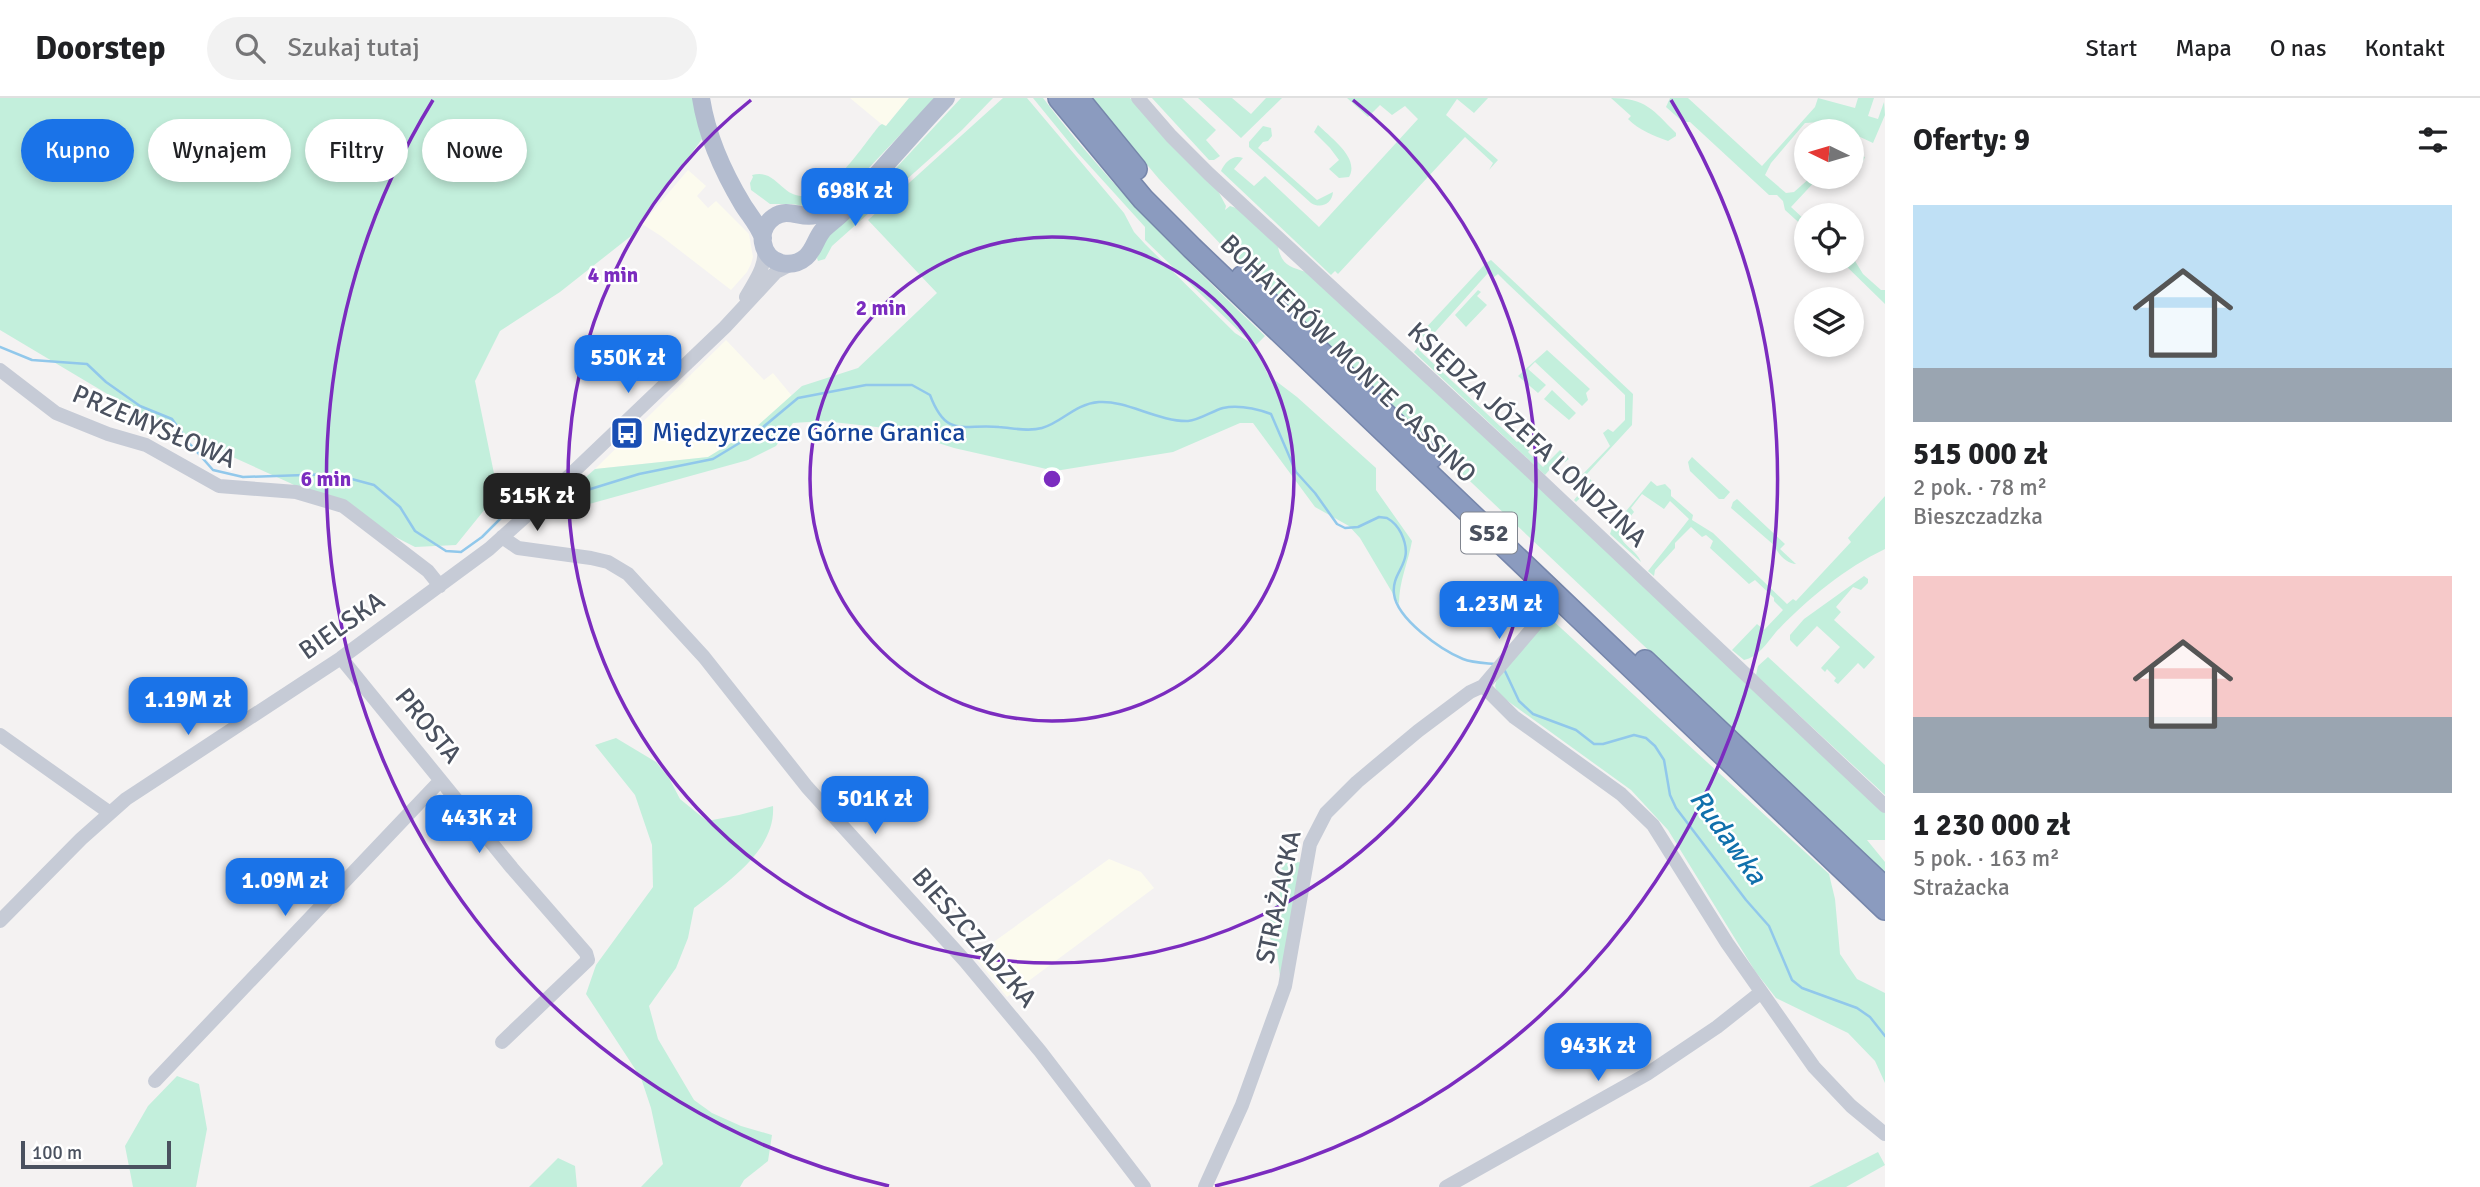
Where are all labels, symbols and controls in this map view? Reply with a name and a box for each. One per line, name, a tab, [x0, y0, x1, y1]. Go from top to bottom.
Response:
search box	[207, 17, 697, 80]
text: Doorstep	[35, 28, 165, 69]
icon: search	[231, 29, 269, 67]
text: Szukaj tutaj	[287, 32, 420, 64]
text: Start	[2086, 33, 2137, 63]
text: Mapa	[2175, 33, 2232, 63]
text: O nas	[2270, 33, 2327, 63]
text: Kontakt	[2365, 33, 2445, 63]
chip: Kupno	[21, 119, 134, 182]
chip: Wynajem	[148, 119, 291, 182]
chip: Filtry	[305, 119, 408, 182]
chip: Nowe	[422, 119, 527, 182]
north arrow	[1794, 119, 1864, 189]
map controls	[1794, 119, 1864, 357]
icon: filters	[2414, 121, 2452, 159]
text: Oferty: 9	[1913, 122, 2030, 159]
pin: 698K zł	[790, 169, 920, 228]
text: 698K zł	[817, 176, 893, 205]
button: locate	[1794, 203, 1864, 273]
street label: BOHATERÓW MONTE CASSINO	[1213, 228, 1483, 490]
icon: home	[2120, 250, 2246, 376]
text: 4 min	[588, 262, 638, 288]
button: layers	[1794, 287, 1864, 357]
text: 2 min	[856, 295, 906, 321]
street label: KSIĘDZA JÓZEFA LONDZINA	[1401, 316, 1653, 554]
pin: 550K zł	[563, 336, 693, 395]
text: 550K zł	[590, 343, 666, 372]
street label: PRZEMYSŁOWA	[67, 378, 241, 476]
bus stop icon: Międzyrzecze Górne Granica	[608, 414, 646, 452]
place label: Międzyrzecze Górne Granica	[652, 417, 966, 449]
text: 515 000 zł	[1913, 436, 2048, 473]
text: 6 min	[301, 466, 351, 492]
centre of rings	[1040, 467, 1064, 491]
text: 2 pok. · 78 m²	[1913, 473, 2047, 502]
pin: 515K zł	[472, 474, 602, 533]
text: 515K zł	[499, 481, 575, 510]
text: Bieszczadzka	[1913, 502, 2043, 531]
road number: S52	[1461, 512, 1517, 554]
pin: 1.23M zł	[1427, 582, 1571, 641]
street label: BIELSKA	[293, 585, 391, 667]
text: 1.23M zł	[1456, 589, 1542, 618]
icon: home	[2120, 621, 2246, 747]
pin: 1.19M zł	[116, 678, 260, 737]
street label: PROSTA	[388, 682, 468, 770]
text: 1.19M zł	[145, 685, 231, 714]
pin: 501K zł	[810, 776, 940, 836]
water label: Rudawka	[1682, 783, 1774, 892]
text: 501K zł	[837, 784, 913, 813]
pin: 443K zł	[414, 796, 544, 855]
text: 443K zł	[441, 803, 517, 832]
text: 1 230 000 zł	[1913, 807, 2071, 844]
street label: STRAŻACKA	[1249, 827, 1309, 967]
text: 5 pok. · 163 m²	[1913, 844, 2060, 873]
pin: 1.09M zł	[213, 858, 357, 918]
street label: BIESZCZADZKA	[905, 862, 1043, 1015]
text: 1.09M zł	[242, 866, 328, 895]
text: Strażacka	[1913, 873, 2010, 902]
pin: 943K zł	[1533, 1024, 1663, 1083]
text: 943K zł	[1560, 1031, 1636, 1060]
scale bar	[21, 1138, 172, 1170]
text: 100 m	[32, 1141, 82, 1165]

